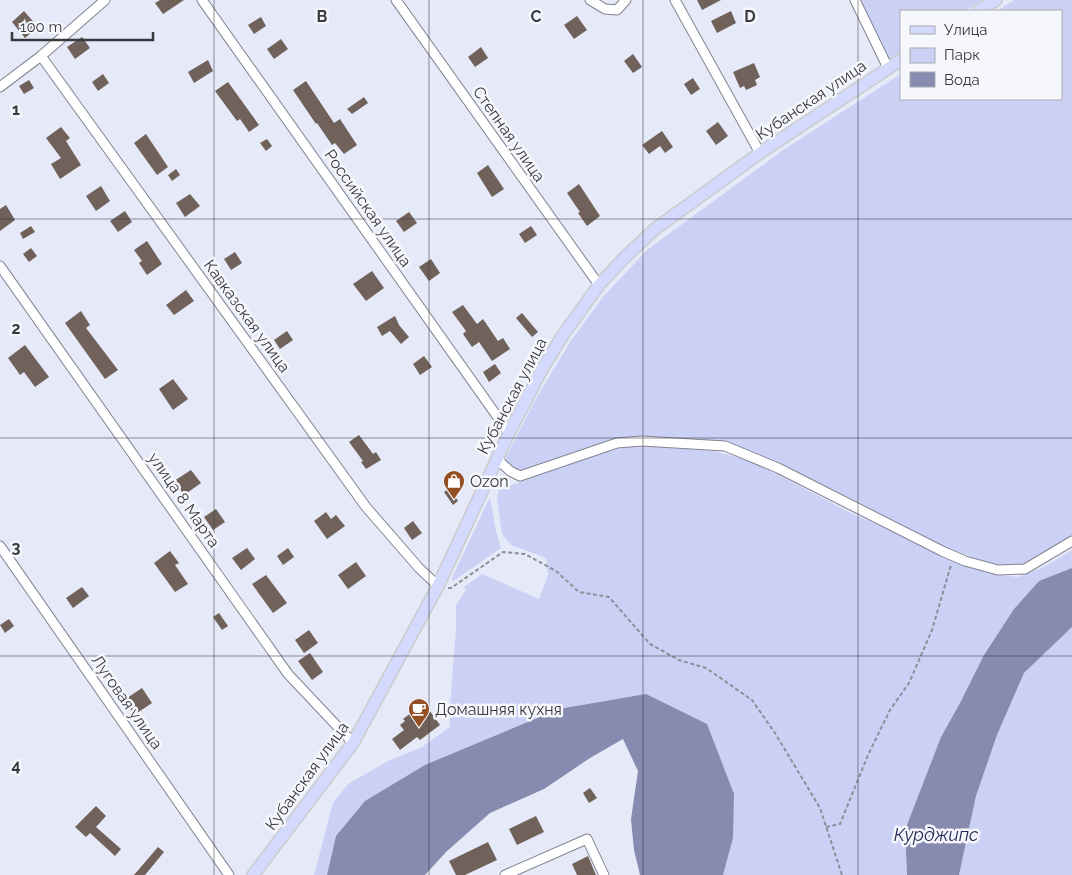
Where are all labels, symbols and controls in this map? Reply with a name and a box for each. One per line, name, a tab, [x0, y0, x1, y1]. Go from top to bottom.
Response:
text: B	[317, 7, 328, 26]
text: C	[531, 7, 542, 26]
text: D	[744, 7, 756, 26]
scale bar	[12, 10, 154, 42]
legend	[900, 10, 1062, 100]
text: 100 m	[20, 18, 62, 36]
text: Улица	[944, 21, 988, 39]
text: Парк	[944, 46, 980, 64]
street label: Кубанская улица	[752, 56, 870, 144]
text: Вода	[944, 71, 980, 89]
street label: Степная улица	[469, 83, 549, 185]
text: 1	[12, 100, 20, 119]
street label: Российская улица	[320, 146, 416, 270]
street label: Кавказская улица	[200, 256, 294, 376]
text: 2	[11, 319, 21, 338]
street label: Кубанская улица	[473, 335, 551, 457]
street label: улица 8 Марта	[144, 449, 224, 551]
shop icon: Ozon	[442, 469, 466, 500]
place label: Ozon	[470, 472, 509, 491]
text: 3	[12, 538, 21, 557]
street label: Луговая улица	[87, 651, 167, 753]
cafe icon: Домашняя кухня	[407, 697, 431, 728]
place label: Домашняя кухня	[435, 700, 562, 719]
street label: Кубанская улица	[261, 718, 353, 834]
text: 4	[11, 756, 21, 775]
water label: Курджипс	[894, 824, 979, 845]

